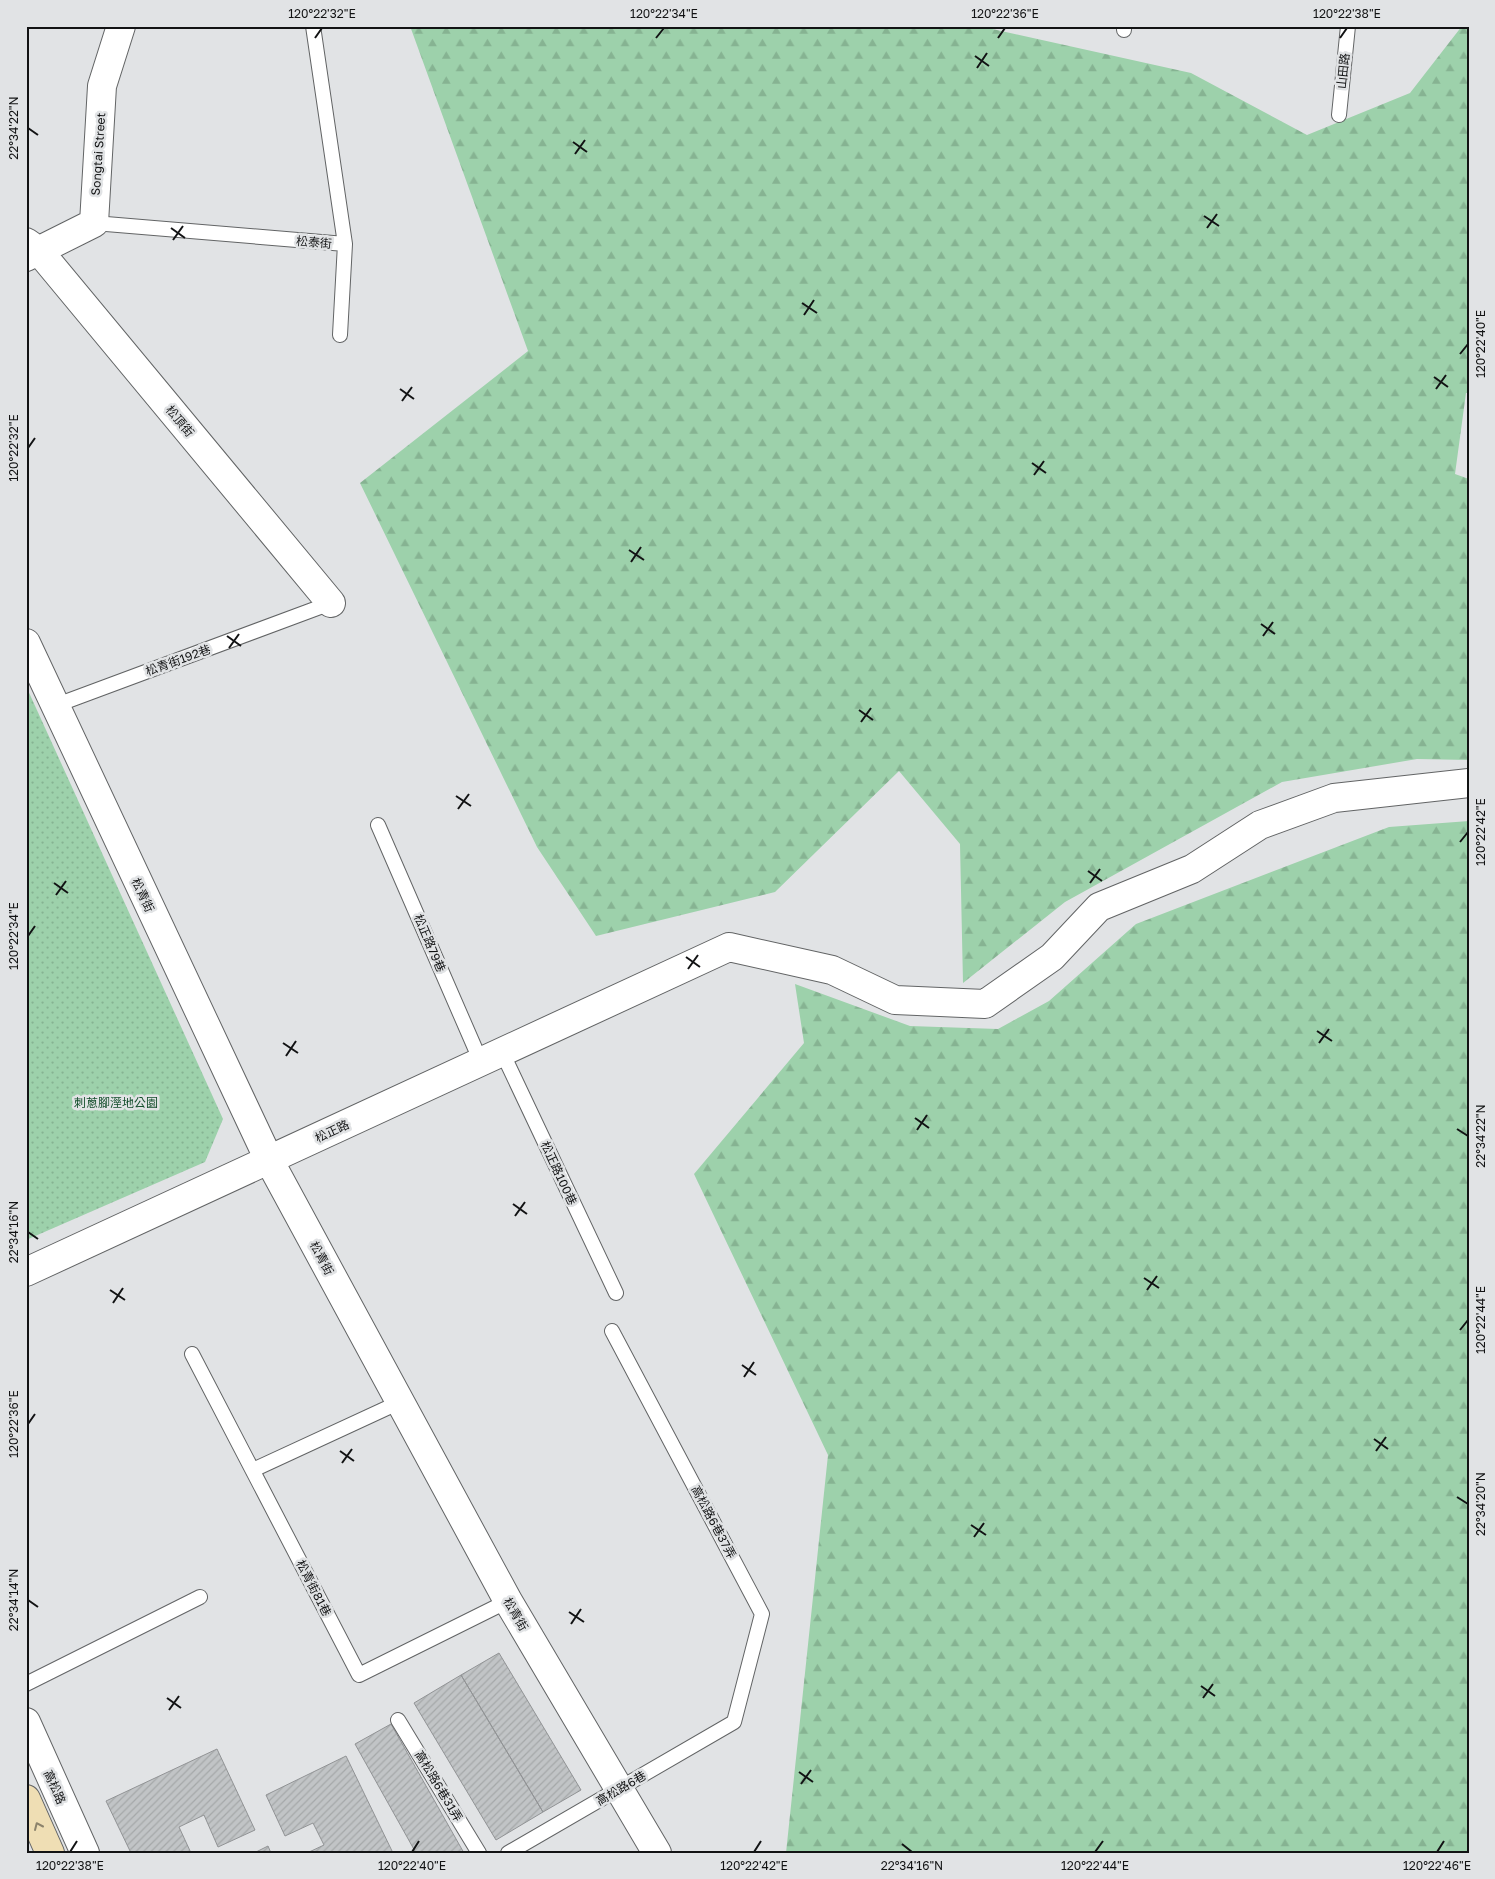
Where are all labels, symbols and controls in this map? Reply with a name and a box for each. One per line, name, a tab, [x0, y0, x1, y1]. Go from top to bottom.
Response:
text: 120°22'32"E	[288, 6, 356, 21]
text: 120°22'34"E	[630, 6, 698, 21]
text: 120°22'36"E	[971, 6, 1039, 21]
text: 120°22'38"E	[1313, 6, 1381, 21]
street label: 山田路	[1334, 52, 1352, 90]
text: 22°34'22"N	[6, 96, 21, 160]
street label: Songtai Street	[88, 112, 108, 196]
street label: 松泰街	[295, 233, 333, 251]
text: 120°22'40"E	[1473, 310, 1488, 378]
street label: 松頂街	[163, 402, 197, 440]
text: 120°22'32"E	[6, 414, 21, 482]
street label: 松青街192巷	[143, 641, 213, 679]
text: 120°22'42"E	[1473, 798, 1488, 866]
street label: 松青街	[129, 876, 157, 914]
text: 120°22'34"E	[6, 902, 21, 970]
street label: 松正路79巷	[411, 912, 449, 974]
park label: 刺蔥腳溼地公園	[74, 1095, 158, 1110]
text: 22°34'22"N	[1473, 1104, 1488, 1168]
street label: 松正路	[313, 1117, 351, 1145]
street label: 松正路100巷	[538, 1139, 580, 1207]
text: 22°34'16"N	[6, 1201, 21, 1263]
street label: 松青街	[307, 1239, 337, 1277]
text: 120°22'44"E	[1473, 1286, 1488, 1354]
text: 120°22'36"E	[6, 1390, 21, 1458]
text: 22°34'20"N	[1473, 1472, 1488, 1536]
street label: 高松路6巷37弄	[688, 1483, 740, 1561]
street label: 松青街81巷	[293, 1557, 335, 1619]
text: 22°34'14"N	[6, 1569, 21, 1631]
street label: 松青街	[501, 1595, 531, 1633]
street label: 高松路6巷31弄	[412, 1748, 466, 1824]
street label: 高松路	[41, 1767, 69, 1807]
street label: 高松路6巷	[593, 1768, 649, 1808]
one-way arrow	[34, 1822, 45, 1831]
text: 120°22'38"E	[36, 1858, 104, 1873]
text: 120°22'40"E	[378, 1858, 446, 1873]
text: 120°22'42"E	[720, 1858, 788, 1873]
text: 22°34'16"N	[881, 1858, 943, 1873]
text: 120°22'44"E	[1061, 1858, 1129, 1873]
text: 120°22'46"E	[1403, 1858, 1471, 1873]

